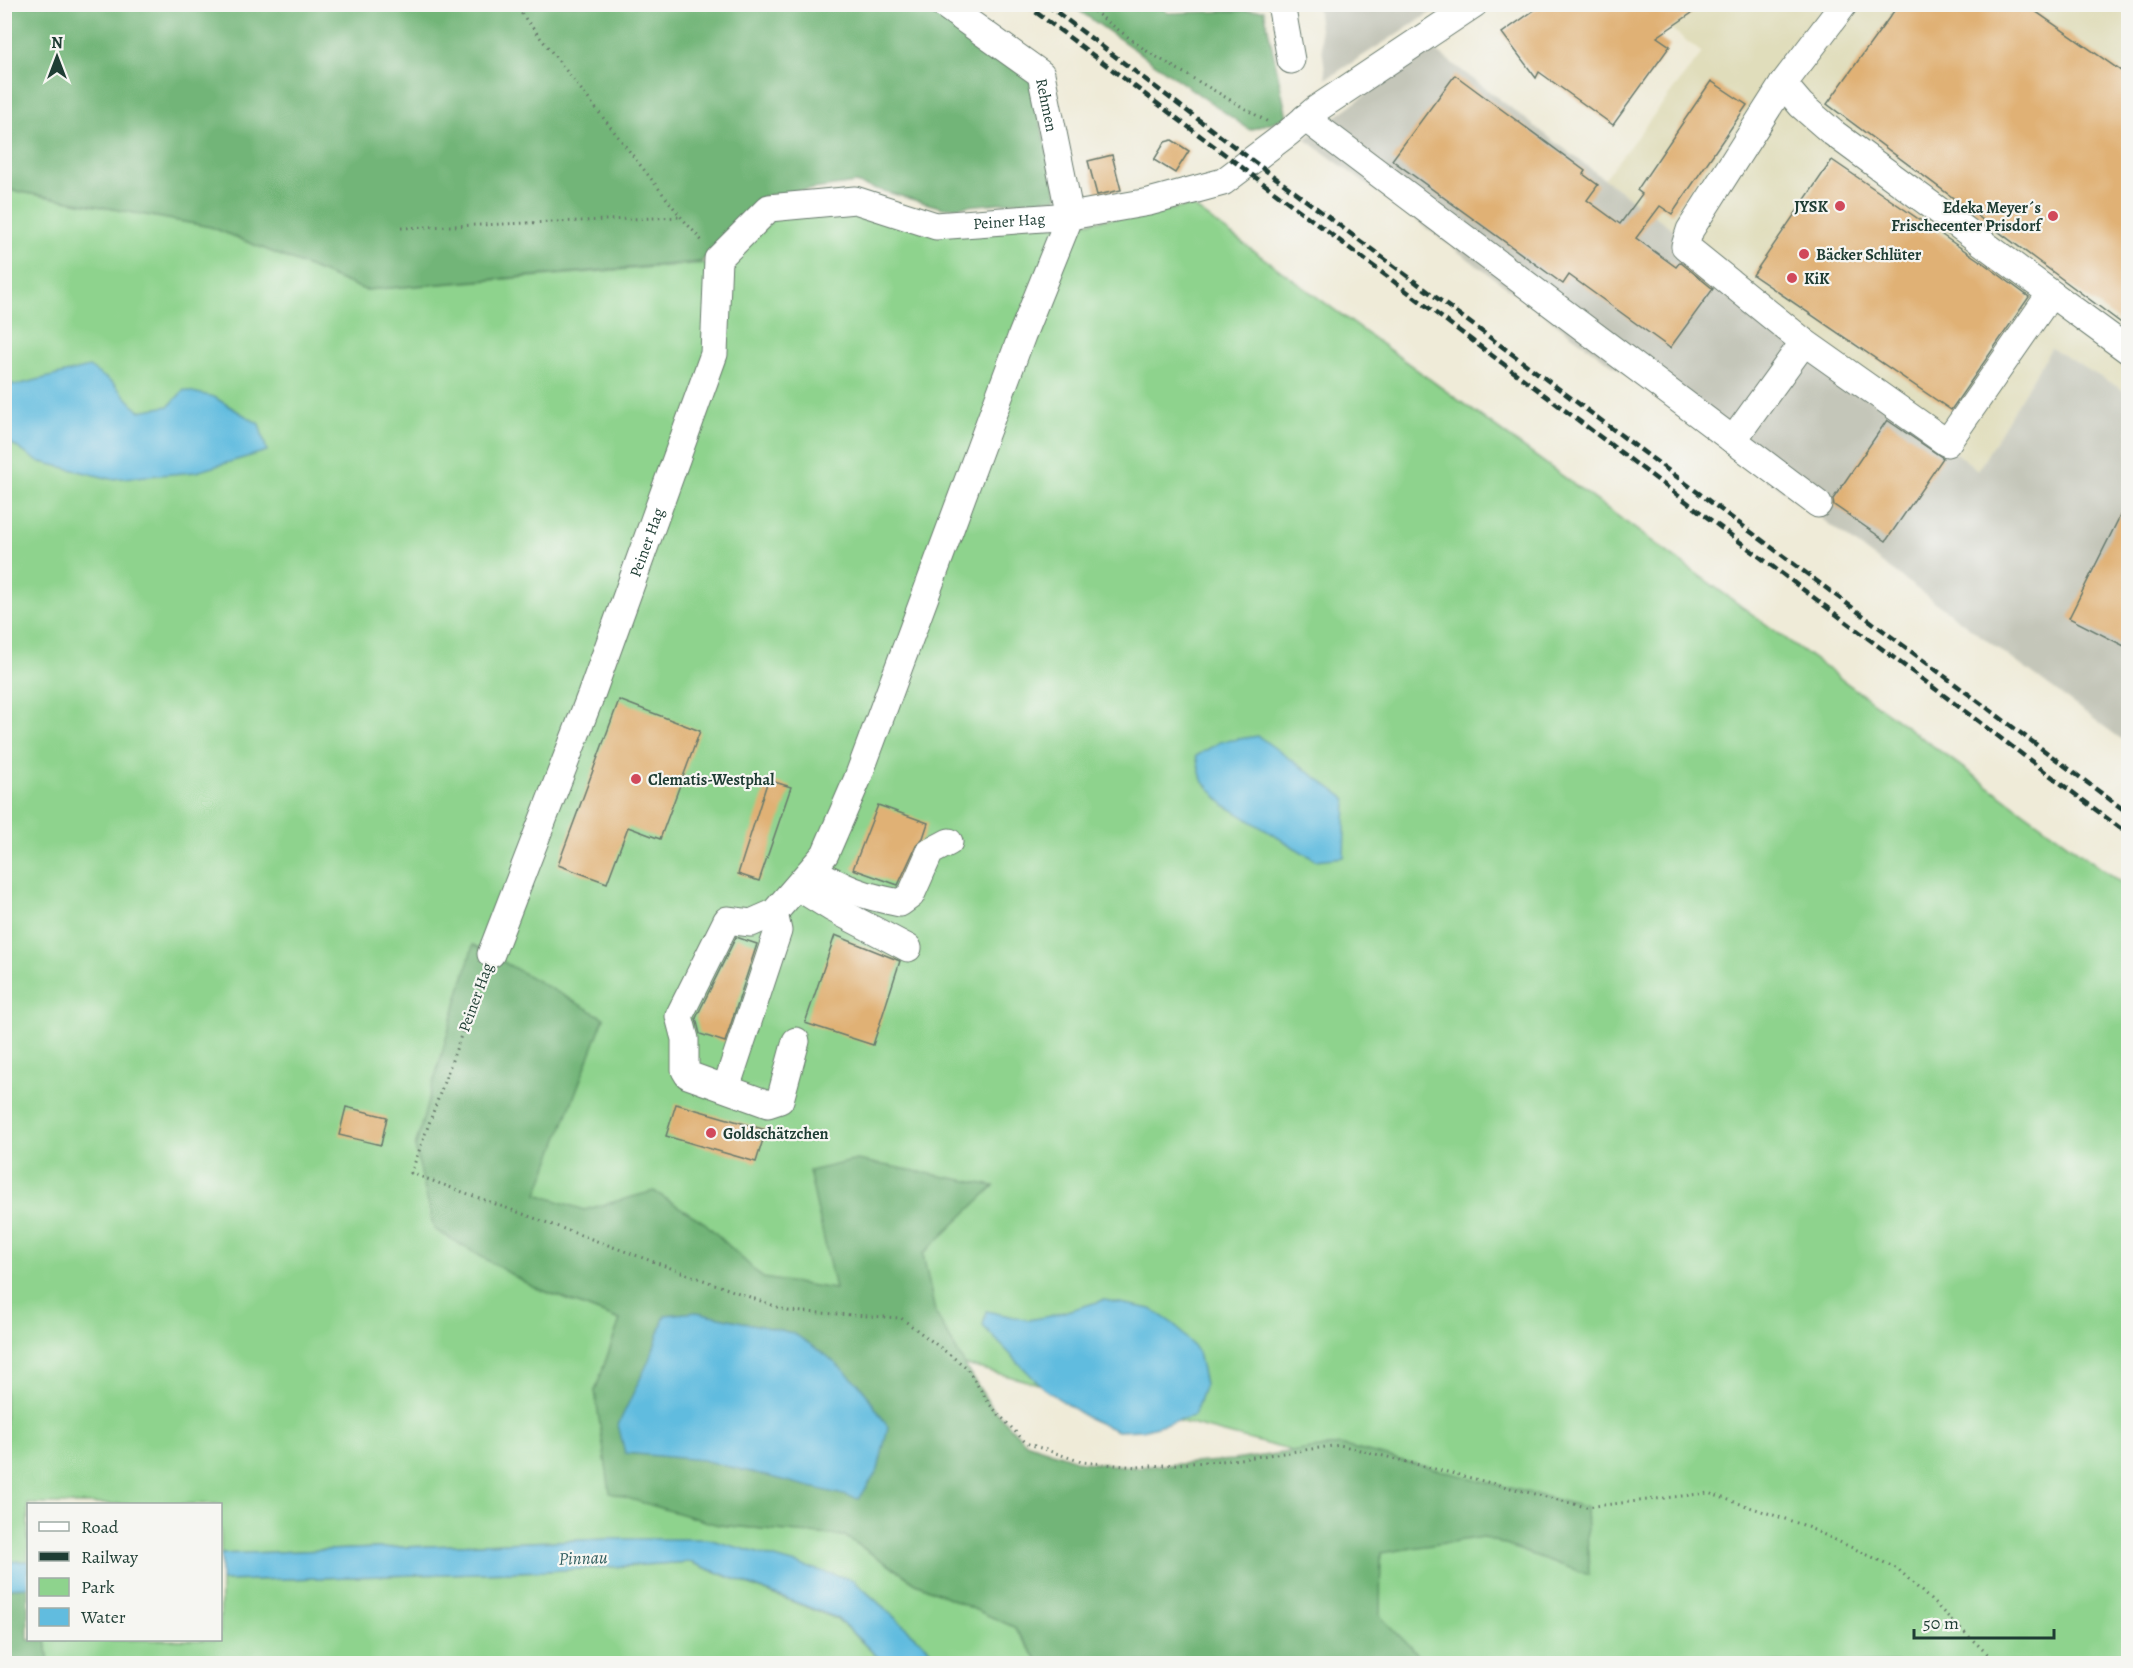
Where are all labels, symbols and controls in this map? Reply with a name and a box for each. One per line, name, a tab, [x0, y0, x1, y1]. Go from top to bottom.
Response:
north arrow	[27, 27, 87, 87]
text: N	[51, 32, 63, 54]
street label: Rehmen	[1030, 76, 1063, 134]
place label: JYSK	[1794, 196, 1828, 218]
place label: Edeka Meyer´s Frischecenter Prisdorf	[1891, 197, 2044, 237]
marker: JYSK	[1833, 199, 1847, 213]
street label: Peiner Hag	[972, 208, 1046, 235]
marker: Edeka Meyer´s Frischecenter Prisdorf	[2046, 209, 2060, 223]
place label: Bäcker Schlüter	[1816, 244, 1922, 266]
marker: Bäcker Schlüter	[1797, 247, 1811, 261]
place label: KiK	[1804, 268, 1830, 290]
marker: KiK	[1785, 271, 1799, 285]
street label: Peiner Hag	[624, 505, 670, 580]
place label: Clematis-Westphal	[648, 769, 775, 791]
marker: Clematis-Westphal	[629, 772, 643, 786]
street label: Peiner Hag	[453, 960, 499, 1035]
place label: Goldschätzchen	[723, 1123, 829, 1145]
marker: Goldschätzchen	[704, 1126, 718, 1140]
legend	[27, 1503, 222, 1641]
text: Road	[81, 1515, 119, 1539]
text: Railway	[81, 1545, 139, 1569]
water label: Pinnau	[558, 1545, 608, 1571]
text: Park	[81, 1575, 115, 1599]
scale bar	[1914, 1602, 2054, 1640]
text: Water	[80, 1605, 126, 1629]
text: 50 m	[1923, 1611, 1959, 1635]

